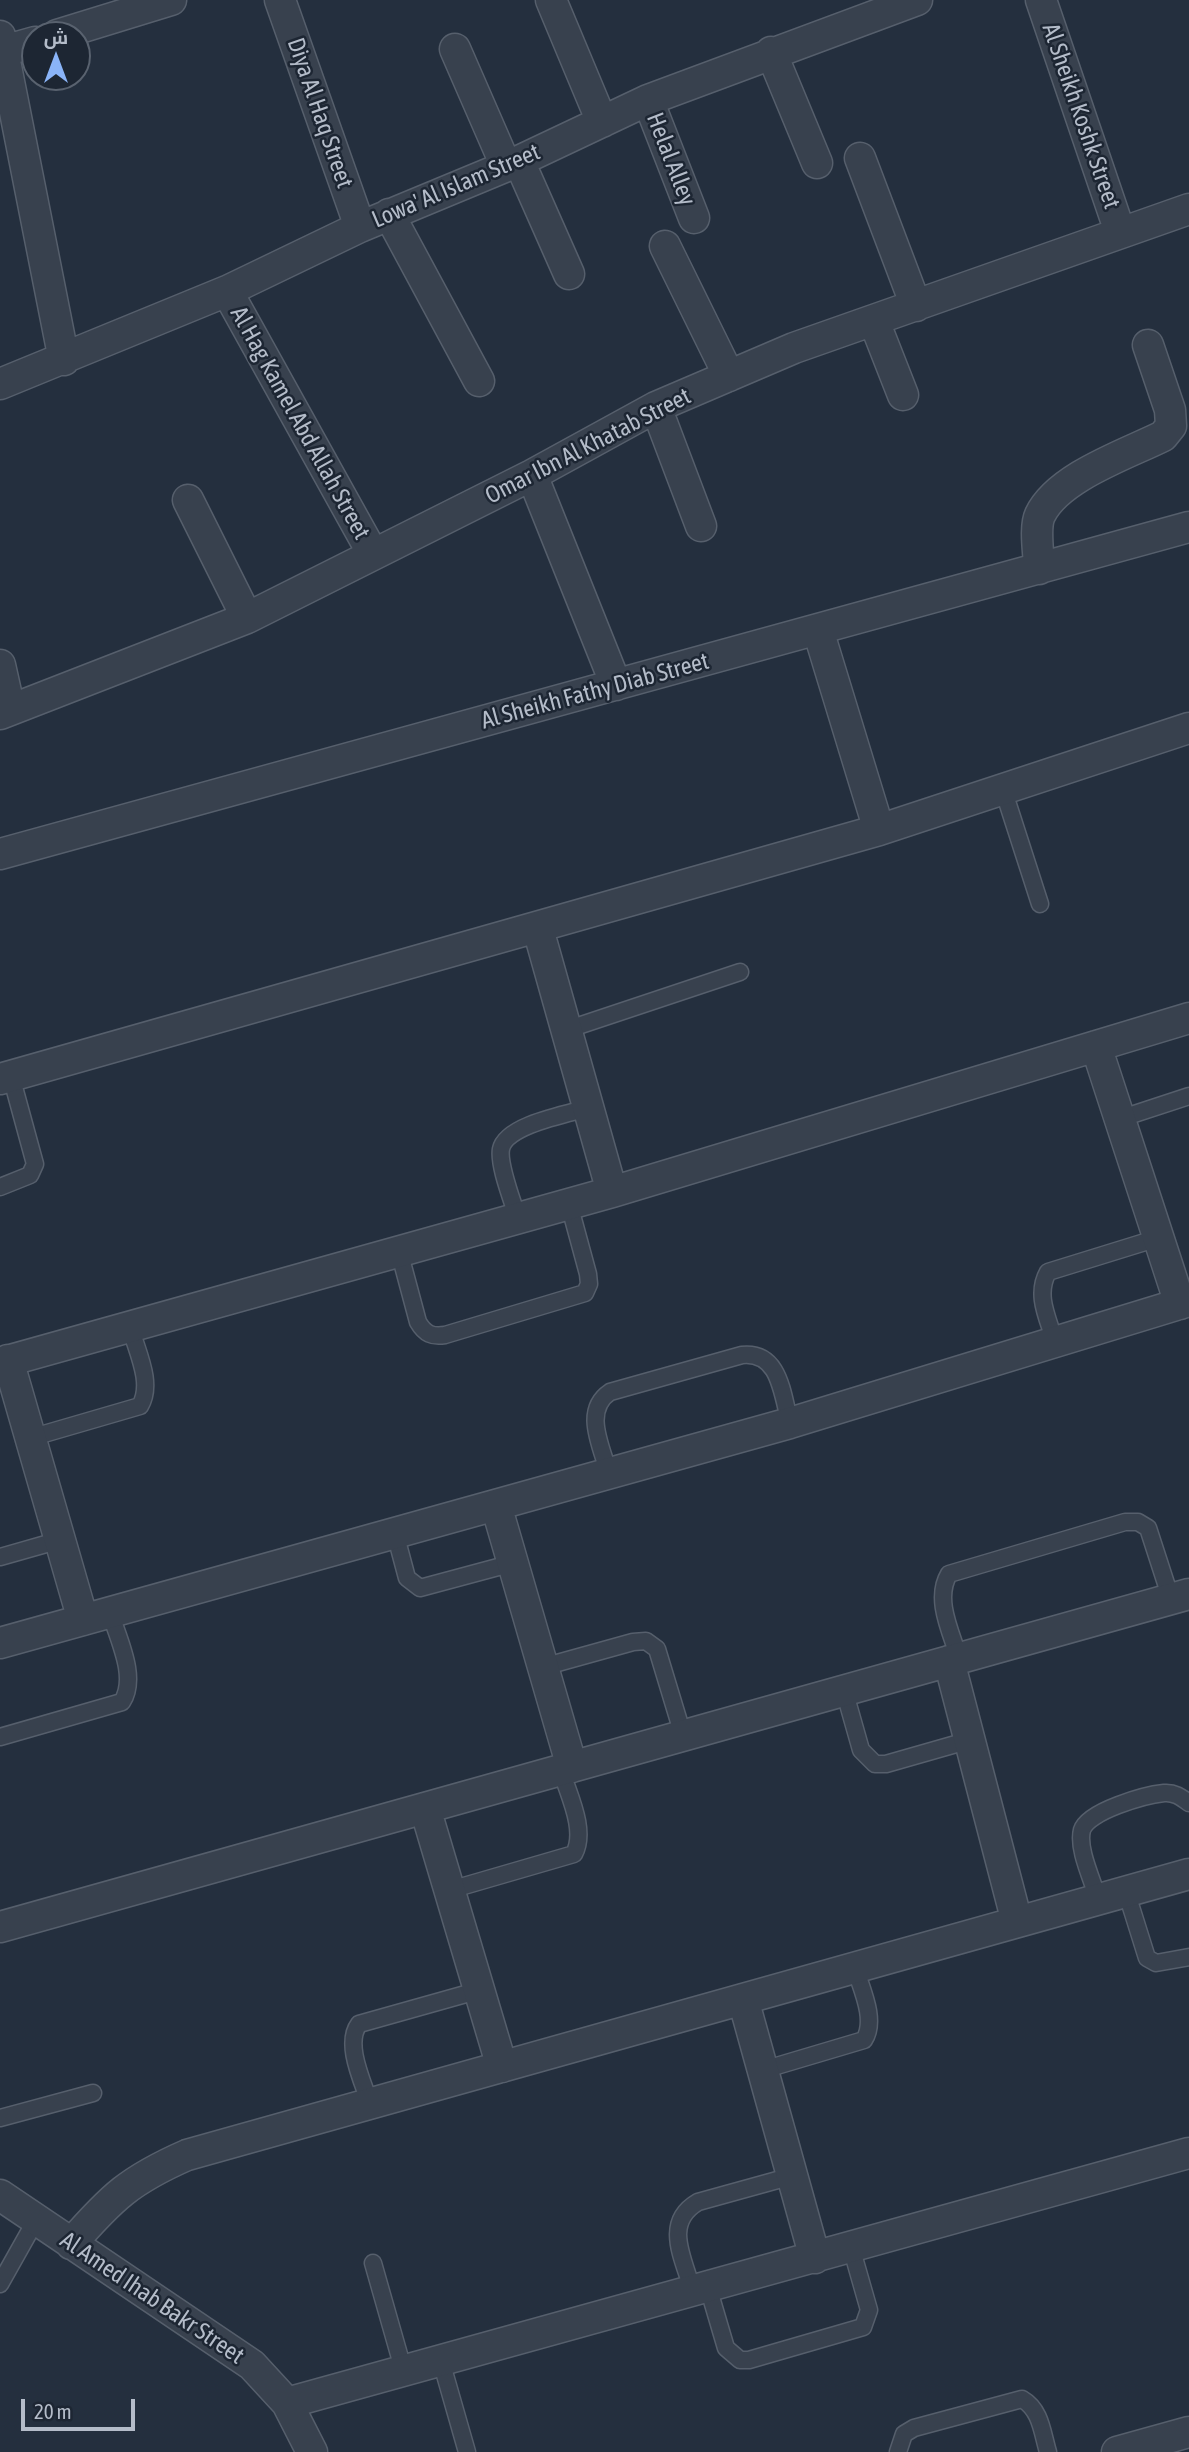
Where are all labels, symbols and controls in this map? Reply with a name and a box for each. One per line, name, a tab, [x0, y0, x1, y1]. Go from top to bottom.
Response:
street label: Al Sheikh Koshk Street	[1036, 19, 1126, 213]
north arrow	[21, 21, 91, 91]
text: ش	[44, 26, 68, 48]
street label: Diya Al Haq Street	[281, 34, 359, 192]
street label: Helal Alley	[640, 109, 702, 209]
street label: Lowa' Al Islam Street	[368, 138, 544, 234]
street label: Al Hag Kamel Abd Allah Street	[224, 302, 376, 544]
street label: Omar Ibn Al Khatab Street	[481, 382, 695, 510]
street label: Al Sheikh Fathy Diab Street	[478, 647, 712, 735]
street label: Al Amed Ihab Bakr Street	[55, 2226, 249, 2370]
scale bar	[24, 2386, 138, 2430]
text: 20 m	[34, 2399, 72, 2423]

